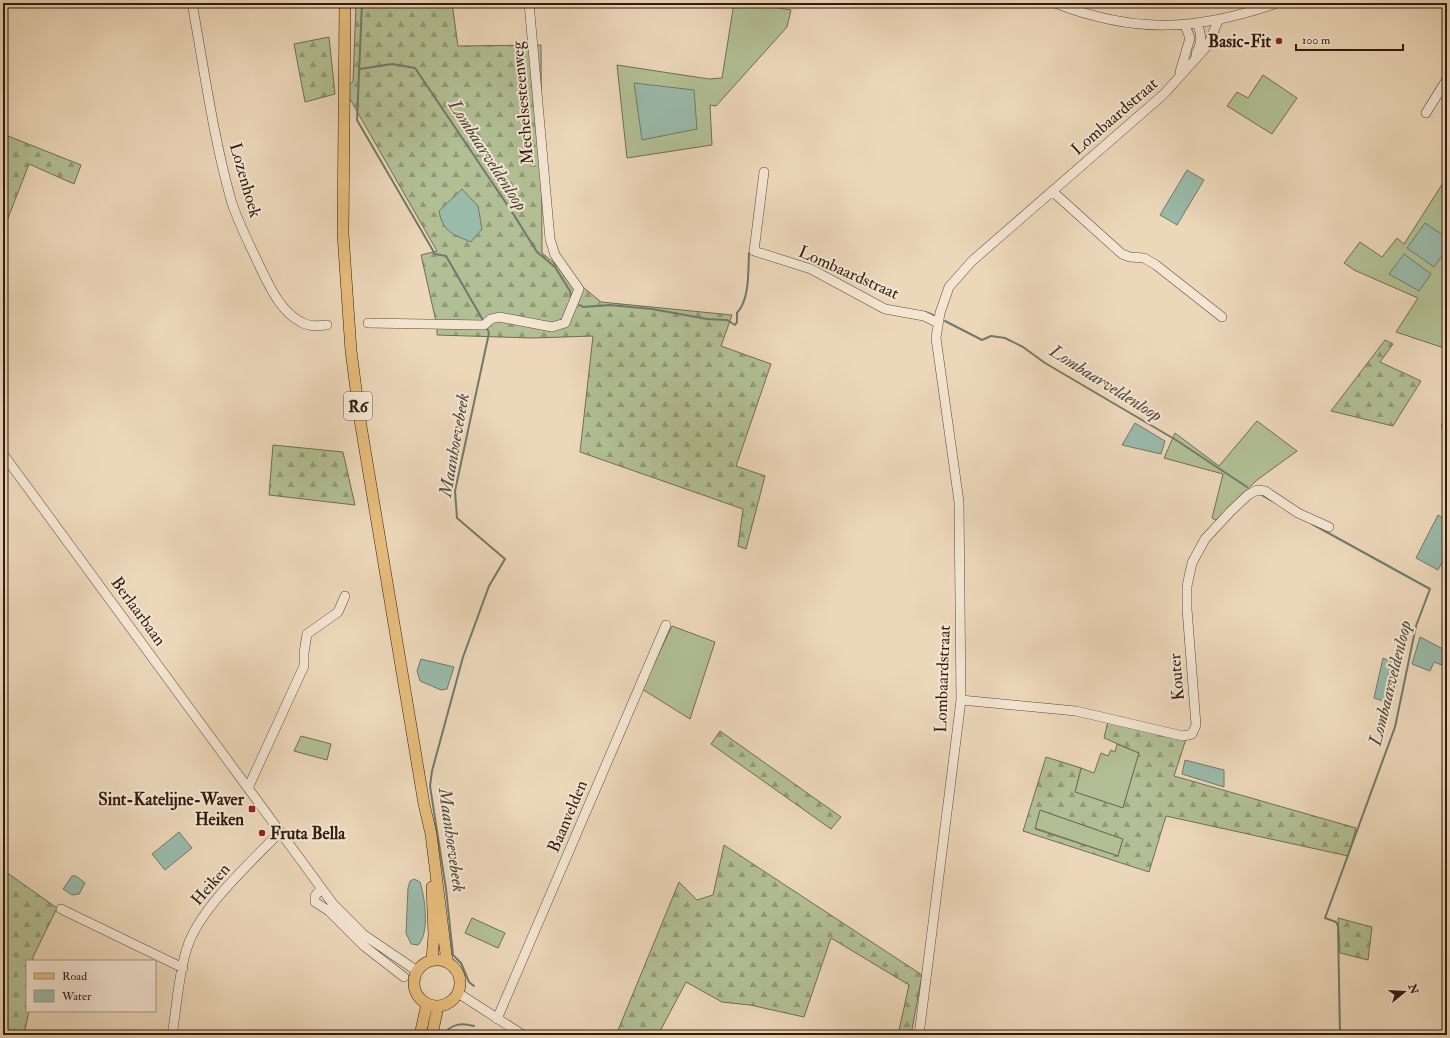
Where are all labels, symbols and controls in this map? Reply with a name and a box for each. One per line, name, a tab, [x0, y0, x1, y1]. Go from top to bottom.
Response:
scale bar	[1296, 26, 1403, 52]
place label: Basic-Fit	[1208, 31, 1271, 52]
text: 100 m	[1302, 33, 1331, 48]
marker: Basic-Fit	[1274, 36, 1284, 46]
street label: Mechelsesteenweg	[507, 40, 538, 165]
street label: Lombaardstraat	[1067, 73, 1162, 160]
water label: Lombaarveldenloop	[442, 94, 532, 216]
street label: Lozenhoek	[225, 140, 266, 220]
street label: Lombaardstraat	[795, 241, 903, 304]
water label: Lombaarveldenloop	[1044, 339, 1167, 427]
water label: Maanhoevebeek	[434, 391, 475, 500]
road number: R6	[344, 392, 372, 420]
street label: Berlaarbaan	[107, 573, 171, 650]
water label: Lombaarveldenloop	[1364, 618, 1417, 749]
street label: Lombaardstraat	[930, 624, 955, 733]
street label: Kouter	[1164, 652, 1189, 702]
street label: Baanvelden	[543, 777, 592, 856]
water label: Maanhoevebeek	[433, 786, 470, 894]
place label: Sint-Katelijne-Waver Heiken	[98, 789, 245, 830]
marker: Sint-Katelijne-Waver Heiken	[247, 804, 257, 814]
place label: Fruta Bella	[270, 823, 346, 844]
marker: Fruta Bella	[257, 828, 267, 838]
street label: Heiken	[186, 859, 235, 910]
legend	[26, 960, 156, 1012]
text: Road	[62, 969, 87, 984]
north arrow	[1384, 972, 1424, 1012]
text: N	[1405, 981, 1421, 997]
text: Water	[61, 989, 92, 1004]

